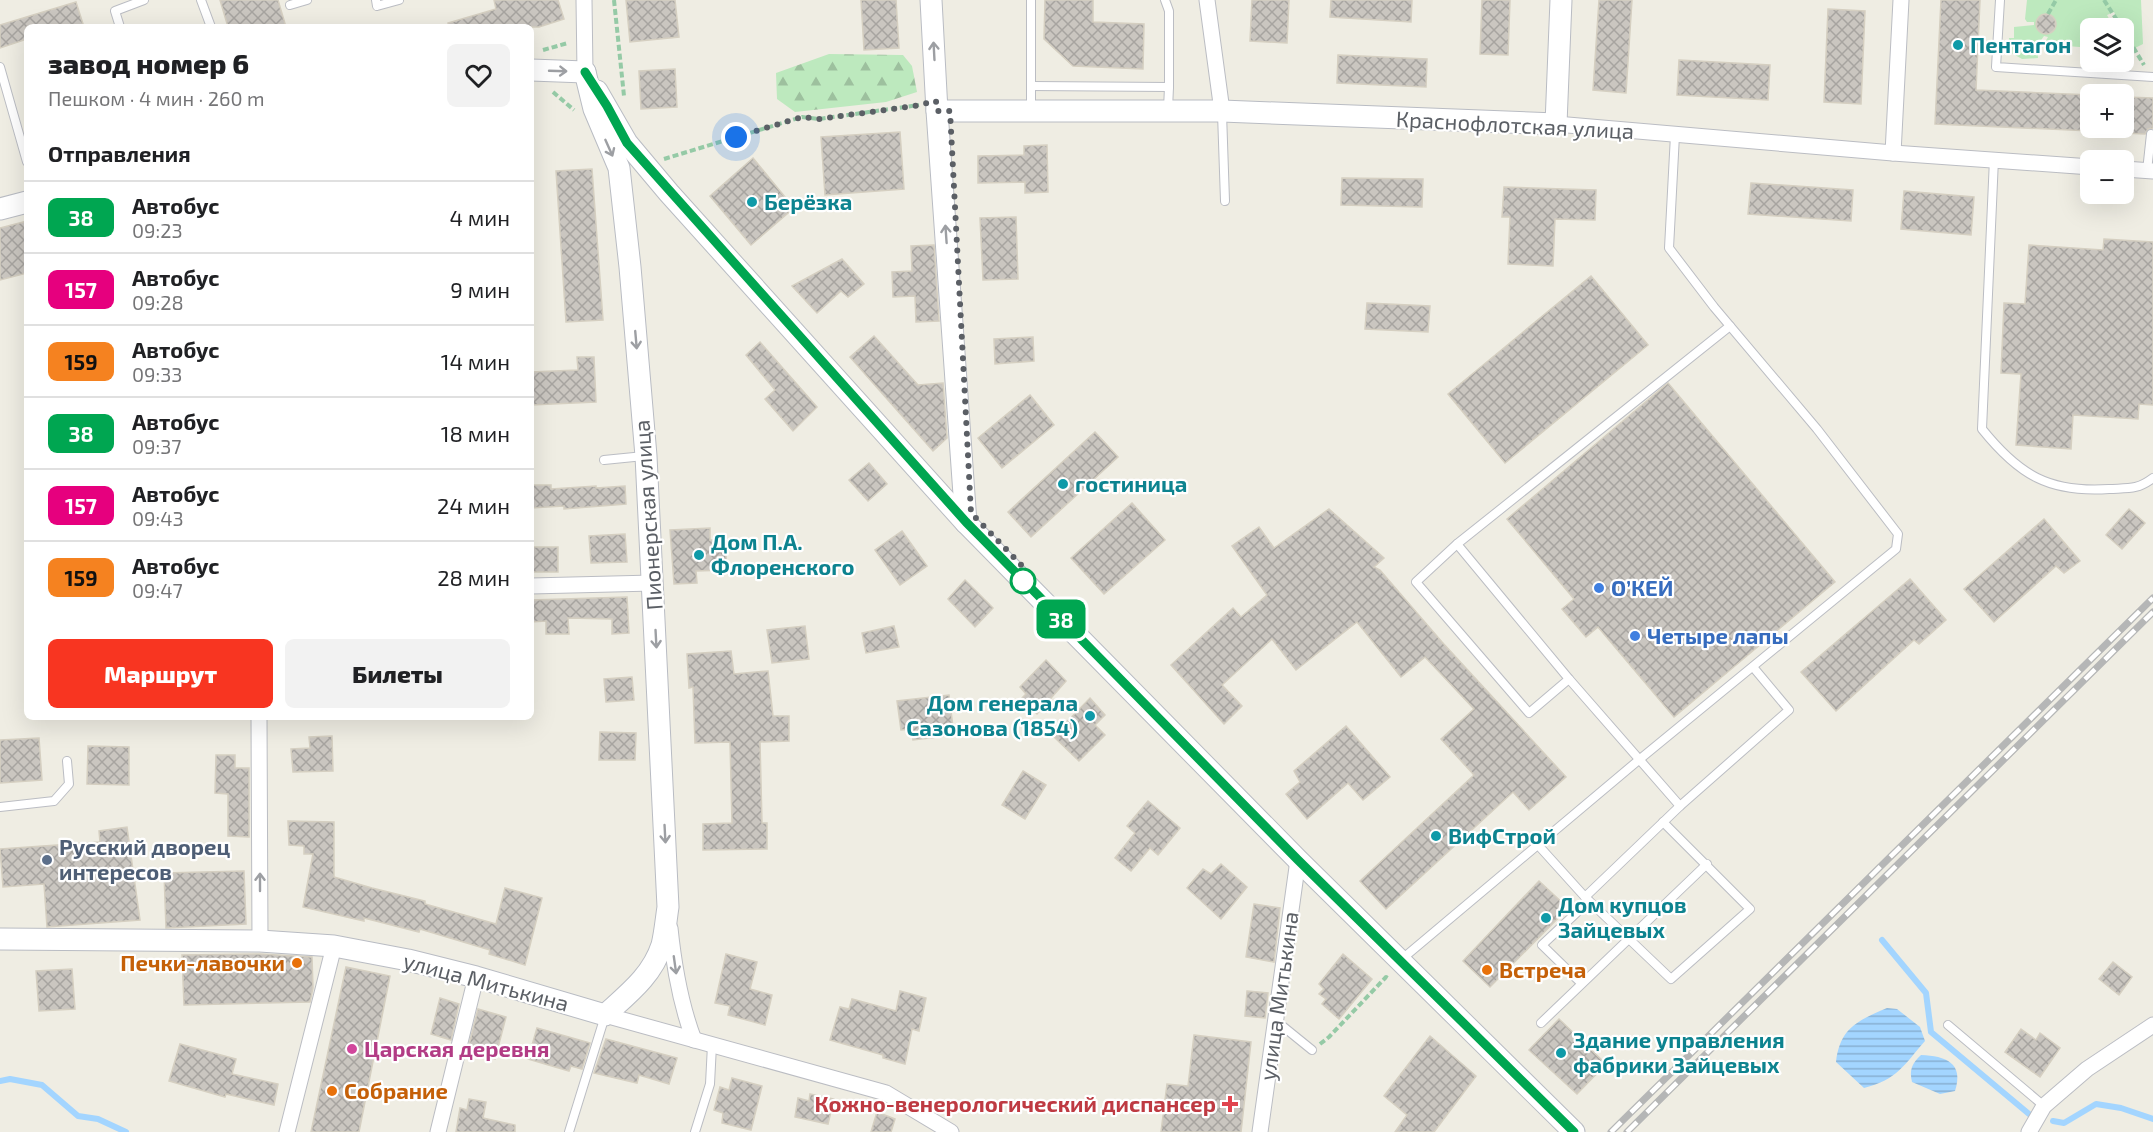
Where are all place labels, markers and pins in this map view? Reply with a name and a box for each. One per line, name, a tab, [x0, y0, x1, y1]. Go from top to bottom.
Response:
place label: Пентагон	[1970, 31, 2071, 57]
marker: Пентагон	[1951, 38, 1965, 52]
place label: Берёзка	[764, 188, 852, 214]
marker: Берёзка	[745, 195, 759, 209]
place label: гостиница	[1075, 470, 1187, 496]
marker: гостиница	[1056, 477, 1070, 491]
place label: Дом П.А. Флоренского	[711, 528, 854, 579]
marker: Дом П.А. Флоренского	[692, 548, 706, 562]
unlabelled marker	[1010, 568, 1036, 594]
place label: О’КЕЙ	[1611, 574, 1673, 600]
marker: О’КЕЙ	[1592, 581, 1606, 595]
place label: Четыре лапы	[1647, 622, 1789, 648]
marker: Четыре лапы	[1628, 629, 1642, 643]
place label: Дом генерала Сазонова (1854)	[906, 689, 1078, 740]
marker: Дом генерала Сазонова (1854)	[1083, 709, 1097, 723]
place label: ВифСтрой	[1448, 822, 1556, 848]
marker: ВифСтрой	[1429, 829, 1443, 843]
place label: Русский дворец интересов	[59, 833, 230, 884]
marker: Русский дворец интересов	[40, 853, 54, 867]
place label: Дом купцов Зайцевых	[1558, 891, 1687, 942]
marker: Дом купцов Зайцевых	[1539, 911, 1553, 925]
place label: Печки-лавочки	[120, 949, 285, 975]
marker: Печки-лавочки	[290, 956, 304, 970]
place label: Встреча	[1499, 956, 1586, 982]
marker: Встреча	[1480, 963, 1494, 977]
place label: Здание управления фабрики Зайцевых	[1573, 1026, 1785, 1077]
place label: Царская деревня	[364, 1035, 549, 1061]
marker: Царская деревня	[345, 1042, 359, 1056]
marker: Здание управления фабрики Зайцевых	[1554, 1046, 1568, 1060]
place label: Собрание	[344, 1077, 448, 1103]
marker: Собрание	[325, 1084, 339, 1098]
place label: Кожно-венерологический диспансер	[814, 1090, 1216, 1116]
marker: Кожно-венерологический диспансер	[1221, 1095, 1239, 1113]

